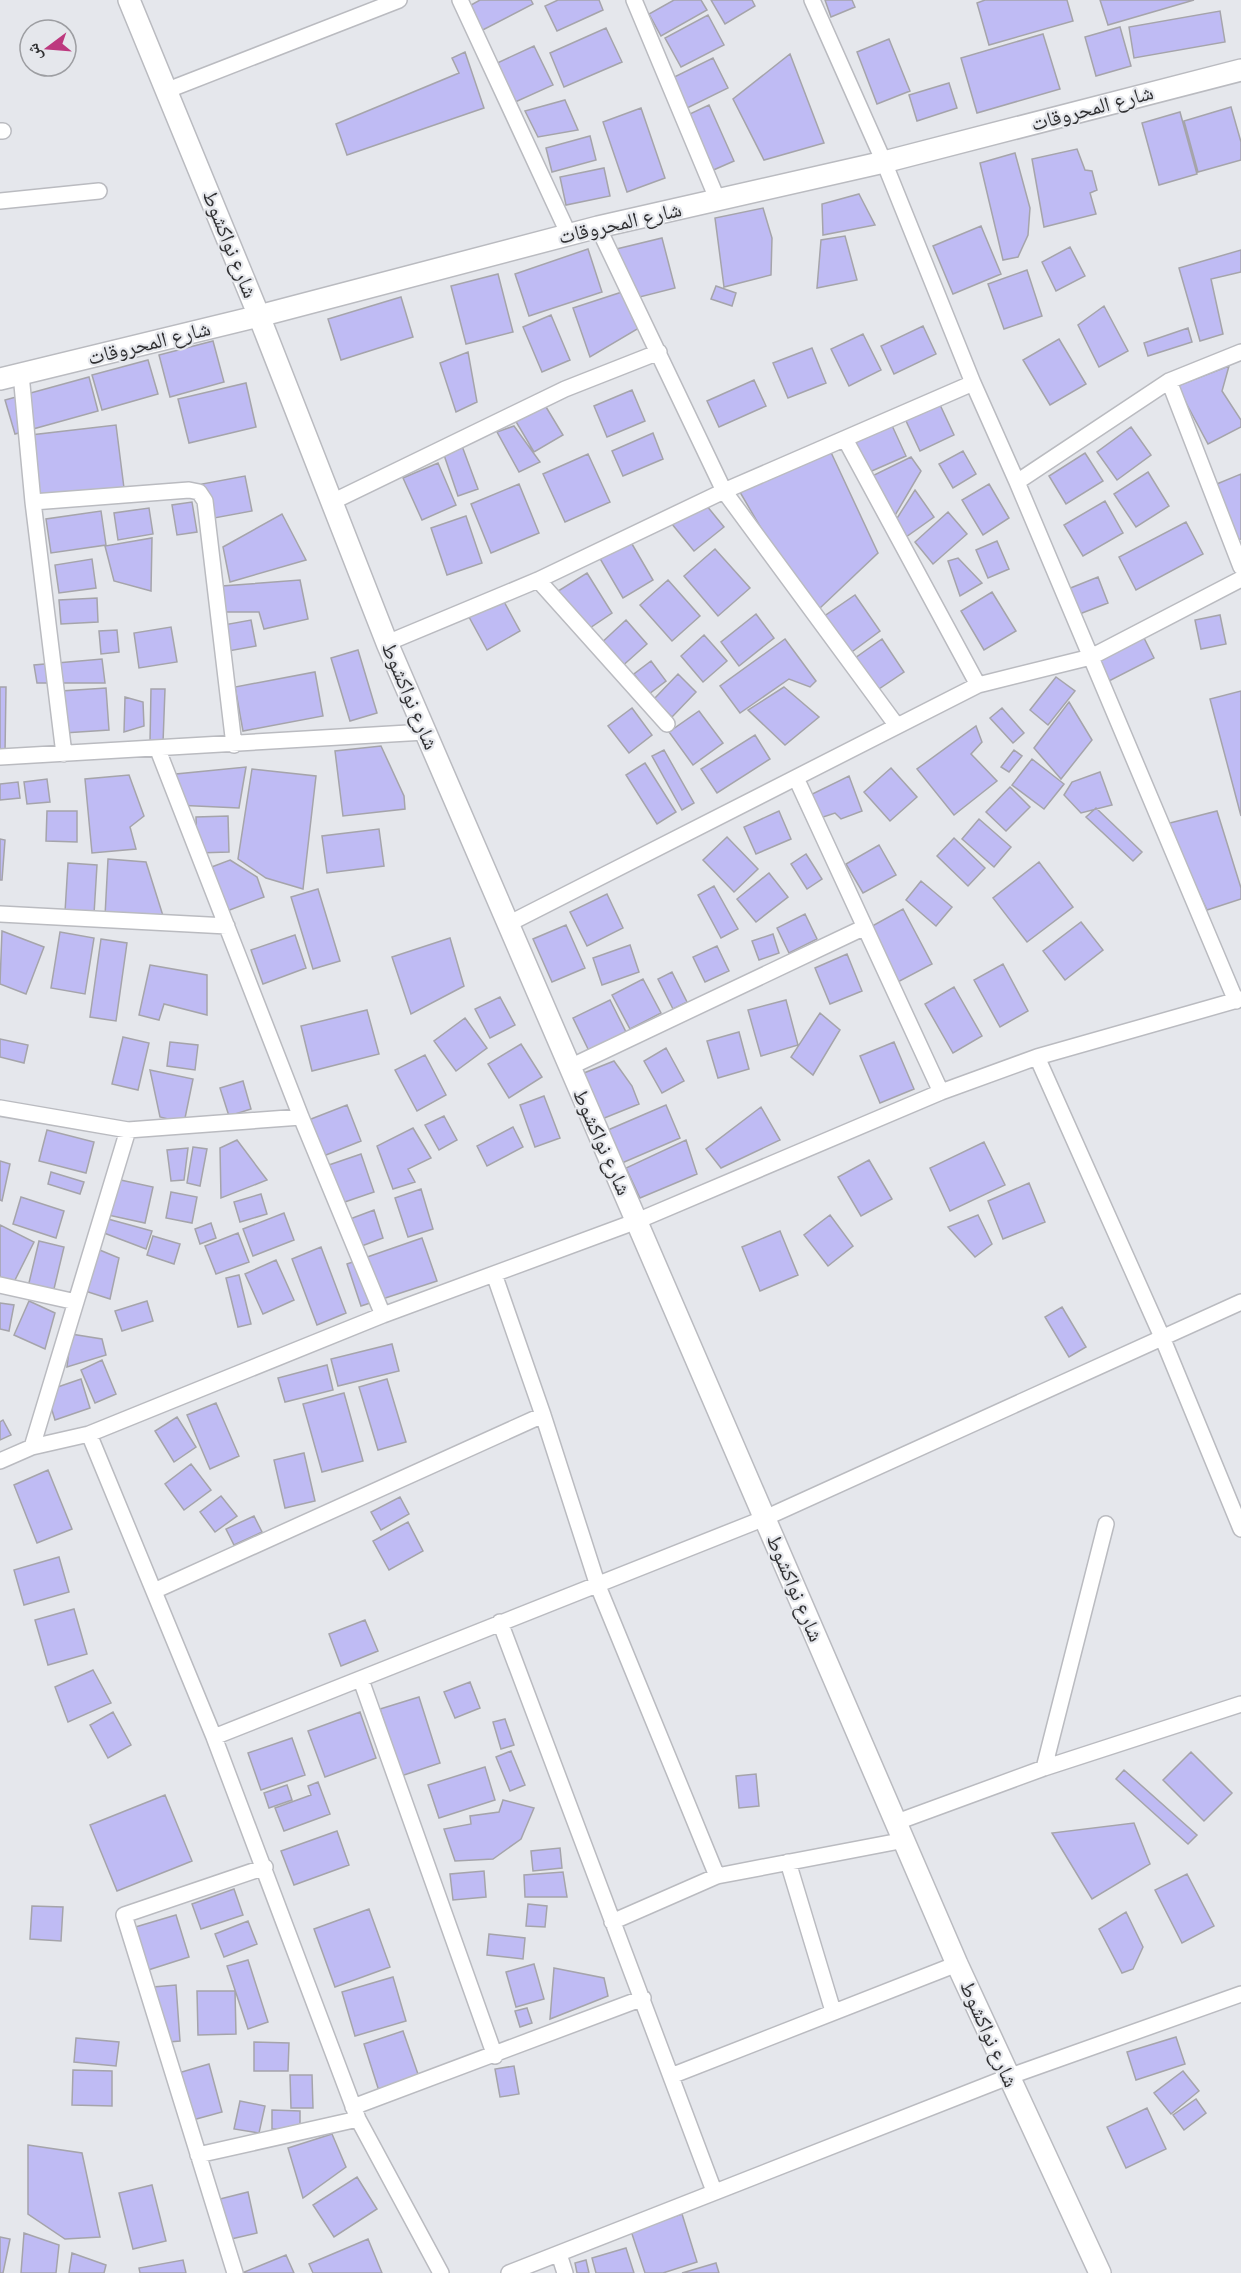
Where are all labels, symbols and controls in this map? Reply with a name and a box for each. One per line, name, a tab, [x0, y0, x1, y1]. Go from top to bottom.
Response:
north arrow	[18, 18, 78, 78]
text: ش	[23, 41, 46, 63]
street label: شارع المحروقات	[1028, 79, 1156, 137]
street label: شارع نواكشوط	[197, 186, 263, 302]
street label: شارع المحروقات	[556, 196, 684, 250]
street label: شارع المحروقات	[85, 315, 213, 371]
street label: شارع نواكشوط	[376, 638, 444, 754]
street label: شارع نواكشوط	[567, 1085, 637, 1199]
street label: شارع نواكشوط	[761, 1530, 829, 1646]
street label: شارع نواكشوط	[954, 1977, 1024, 2091]

